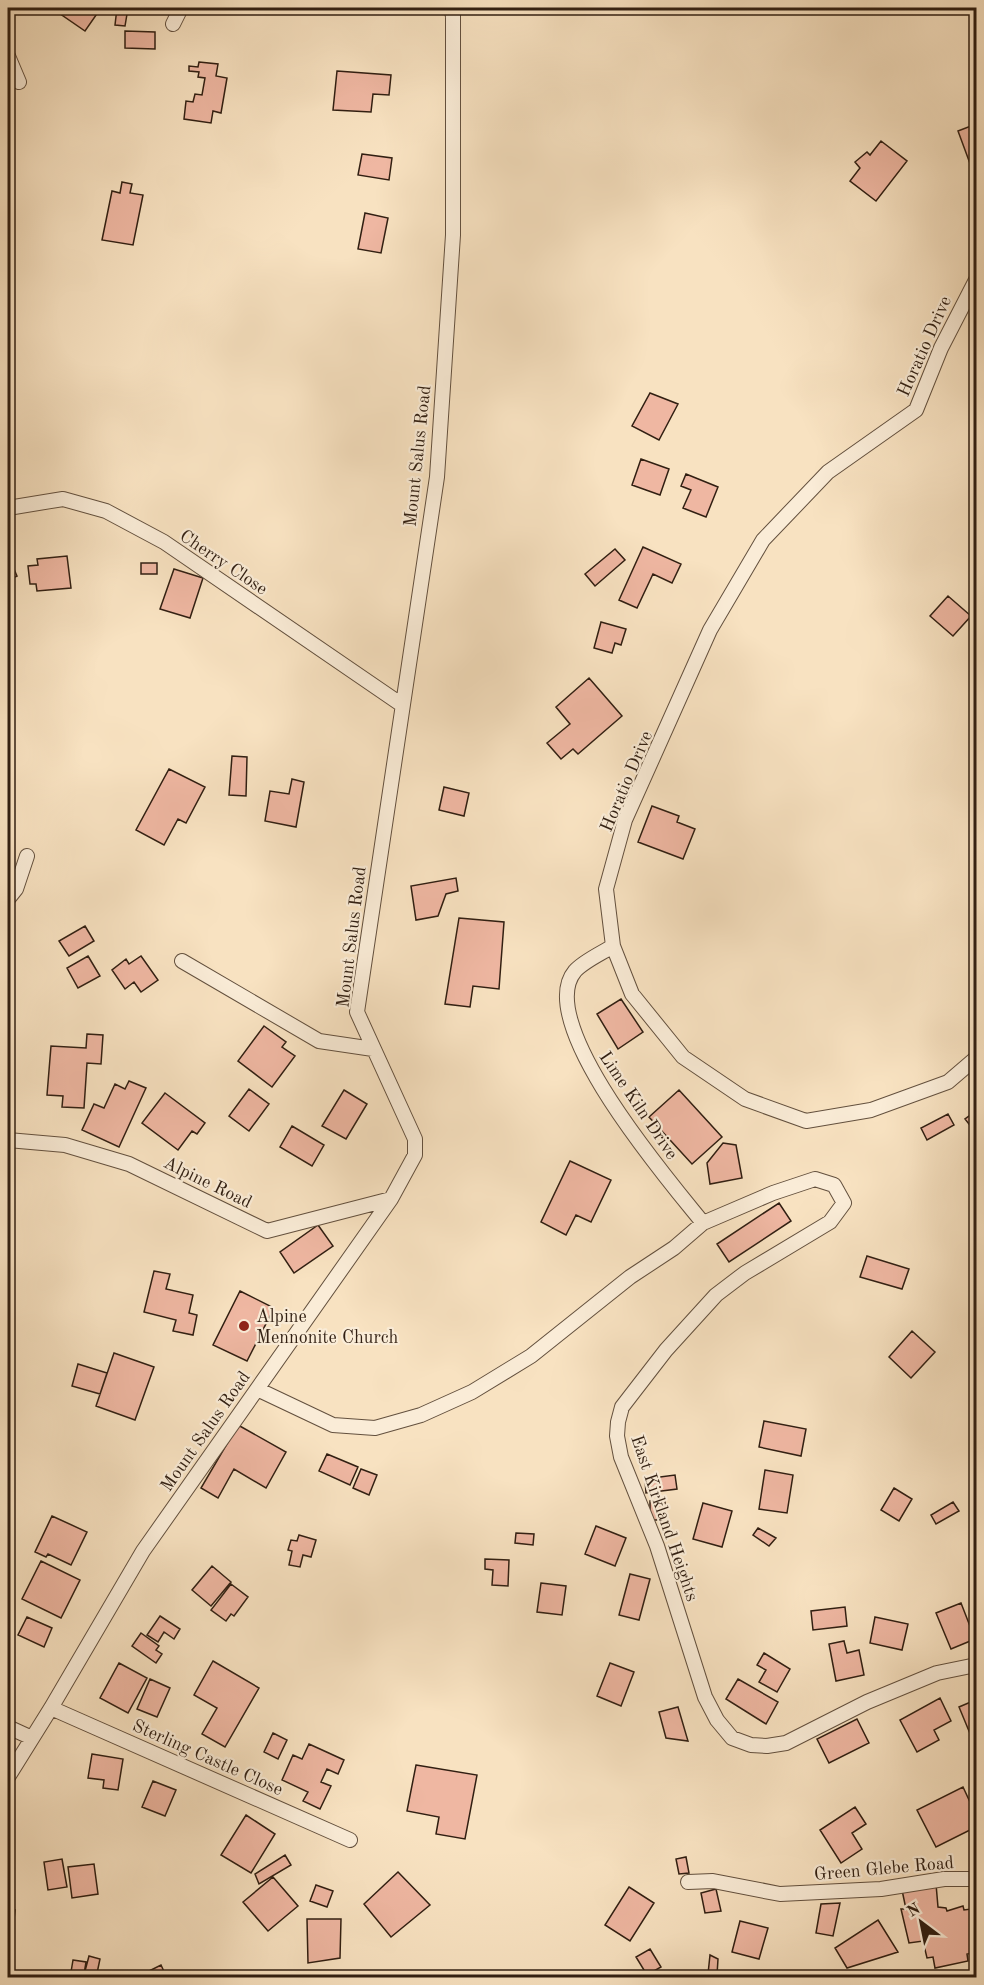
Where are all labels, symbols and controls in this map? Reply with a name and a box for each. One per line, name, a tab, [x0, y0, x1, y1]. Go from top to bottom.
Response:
street label: Horatio Drive	[895, 294, 955, 399]
street label: Mount Salus Road	[402, 384, 434, 528]
street label: Cherry Close	[176, 527, 271, 599]
street label: Horatio Drive	[598, 728, 656, 834]
street label: Mount Salus Road	[334, 865, 370, 1009]
street label: Lime Kiln Drive	[596, 1048, 681, 1163]
street label: Alpine Road	[160, 1154, 255, 1212]
place label: Alpine Mennonite Church	[256, 1308, 399, 1347]
marker: Alpine Mennonite Church	[237, 1319, 251, 1333]
street label: Mount Salus Road	[158, 1368, 254, 1495]
street label: East Kirkland Heights	[627, 1433, 701, 1604]
street label: Sterling Castle Close	[130, 1717, 285, 1799]
street label: Green Glebe Road	[813, 1854, 955, 1884]
north arrow	[891, 1892, 951, 1952]
text: N	[905, 1901, 924, 1921]

